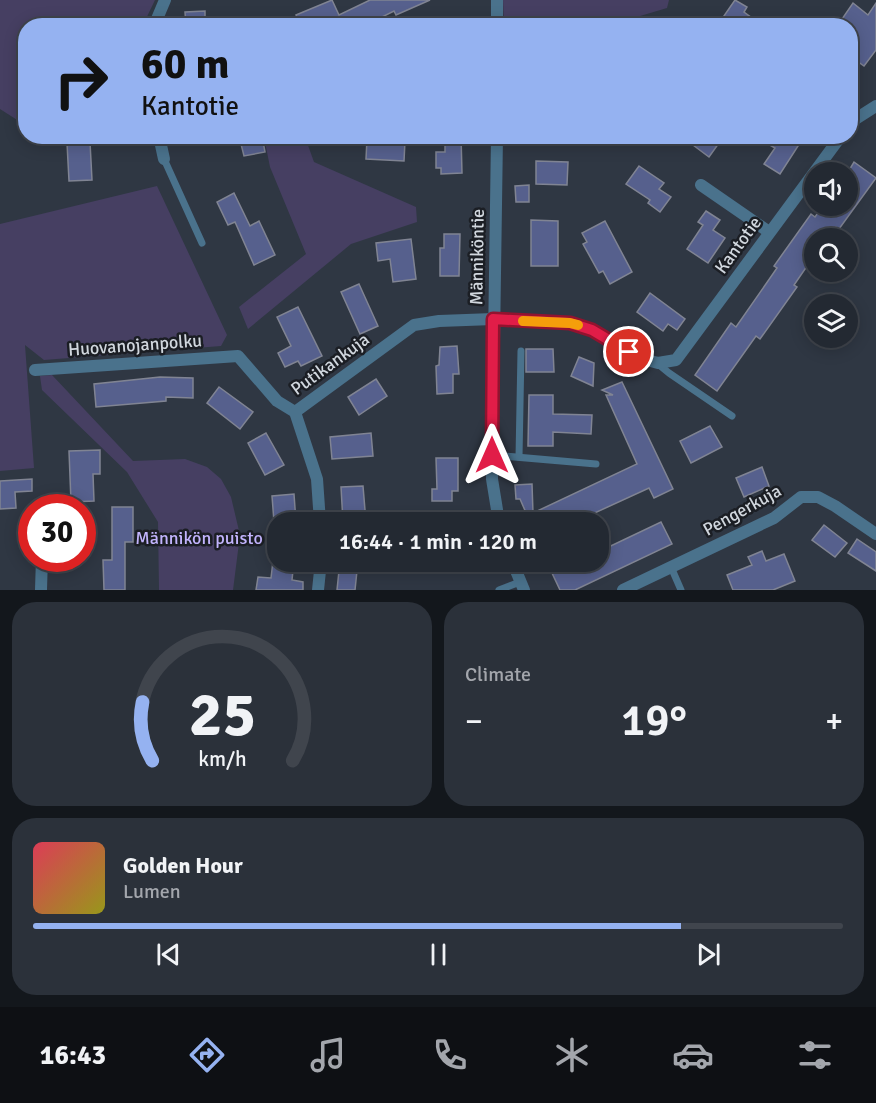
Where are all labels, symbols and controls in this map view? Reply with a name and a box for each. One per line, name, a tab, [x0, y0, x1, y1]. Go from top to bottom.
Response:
text: 60 m	[141, 39, 230, 90]
icon: right	[42, 42, 120, 120]
text: Kantotie	[141, 90, 239, 123]
map controls	[804, 162, 858, 348]
button: sound	[804, 162, 858, 216]
street label: Männiköntie	[465, 209, 489, 305]
street label: Kantotie	[710, 212, 766, 278]
button: search	[804, 228, 858, 282]
button: layers	[804, 294, 858, 348]
pin	[603, 326, 654, 377]
street label: Putikankuja	[286, 328, 374, 400]
street label: Huovanojanpolku	[67, 329, 203, 361]
icon: arrive	[612, 335, 645, 368]
position arrow	[460, 423, 524, 487]
street label: Pengerkuja	[699, 479, 785, 541]
speed limit sign: 30	[18, 494, 96, 572]
park label: Männikön puisto	[135, 527, 263, 549]
text: 16:44 · 1 min · 120 m	[339, 528, 537, 555]
text: Climate	[465, 662, 531, 687]
text: 25	[188, 676, 256, 753]
text: 19°	[621, 693, 687, 748]
text: −	[465, 701, 483, 742]
text: +	[825, 701, 843, 742]
text: km/h	[198, 746, 246, 772]
text: Golden Hour	[123, 852, 243, 879]
text: Lumen	[123, 879, 181, 904]
icon: previous	[152, 938, 185, 971]
icon: pause	[422, 938, 455, 971]
icon: next	[692, 938, 725, 971]
icon: directions	[186, 1034, 228, 1076]
icon: music	[307, 1034, 349, 1076]
icon: phone	[429, 1034, 471, 1076]
icon: climate	[551, 1034, 593, 1076]
icon: car	[672, 1034, 714, 1076]
icon: filters	[794, 1034, 836, 1076]
text: 16:43	[40, 1039, 106, 1072]

